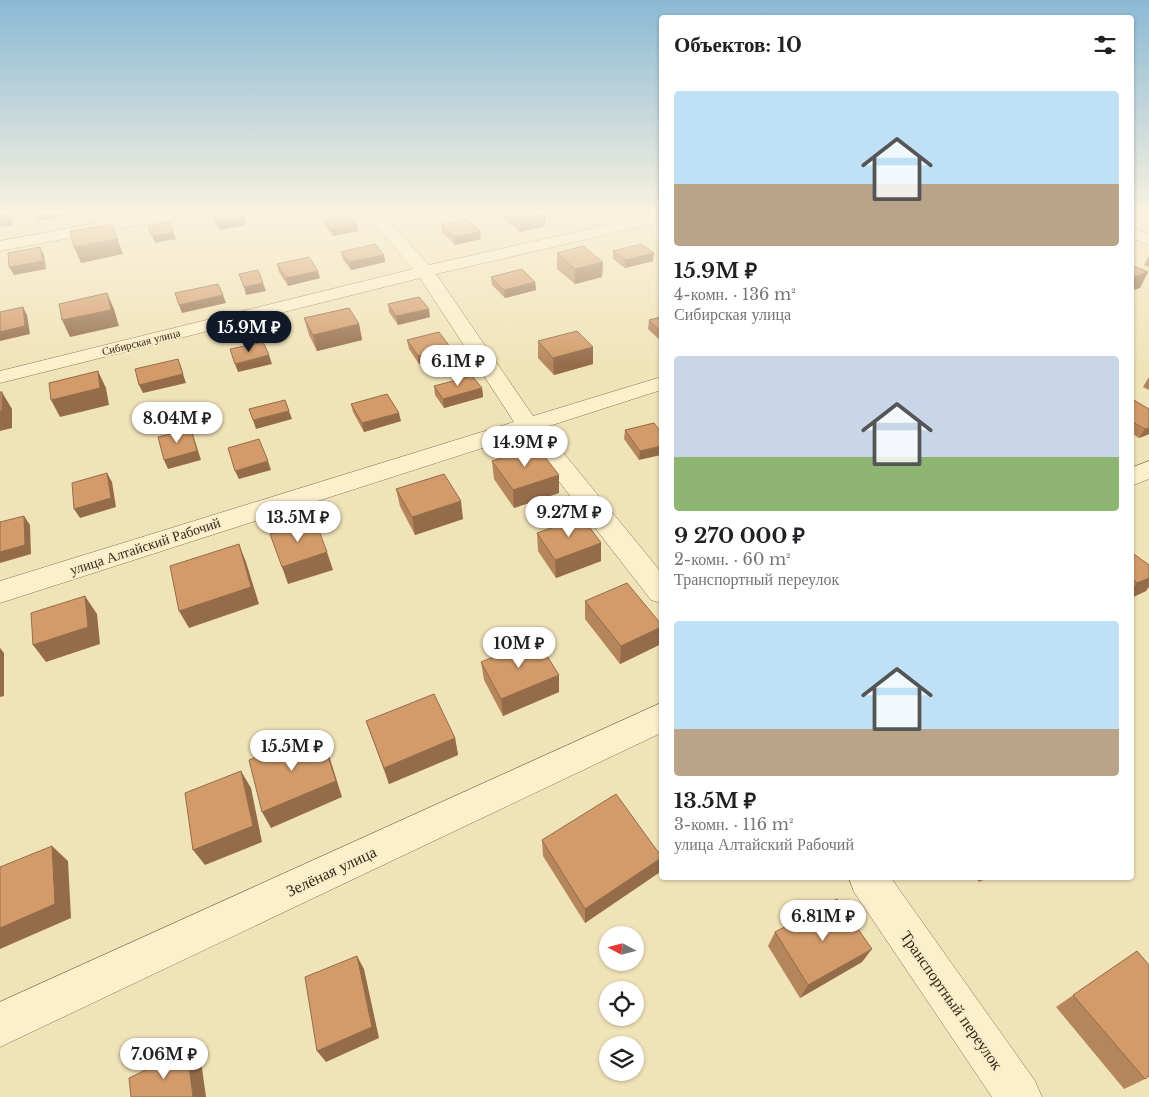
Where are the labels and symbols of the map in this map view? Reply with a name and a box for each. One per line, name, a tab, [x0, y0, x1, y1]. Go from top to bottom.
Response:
pin: 15.9M ₽	[203, 310, 295, 353]
street label: Сибирская улица	[100, 325, 182, 359]
pin: 6.1M ₽	[417, 344, 499, 387]
pin: 8.04M ₽	[131, 402, 223, 444]
pin: 14.9M ₽	[479, 426, 571, 468]
pin: 9.27M ₽	[523, 496, 615, 538]
pin: 13.5M ₽	[252, 500, 344, 543]
street label: улица Алтайский Рабочий	[67, 513, 223, 579]
pin: 10M ₽	[484, 626, 554, 669]
pin: 15.5M ₽	[246, 730, 338, 772]
street label: Зелёная улица	[283, 841, 379, 901]
pin: 6.81M ₽	[777, 900, 869, 942]
north arrow	[599, 926, 644, 971]
street label: Транспортный переулок	[896, 927, 1008, 1074]
pin: 7.06M ₽	[118, 1038, 210, 1080]

